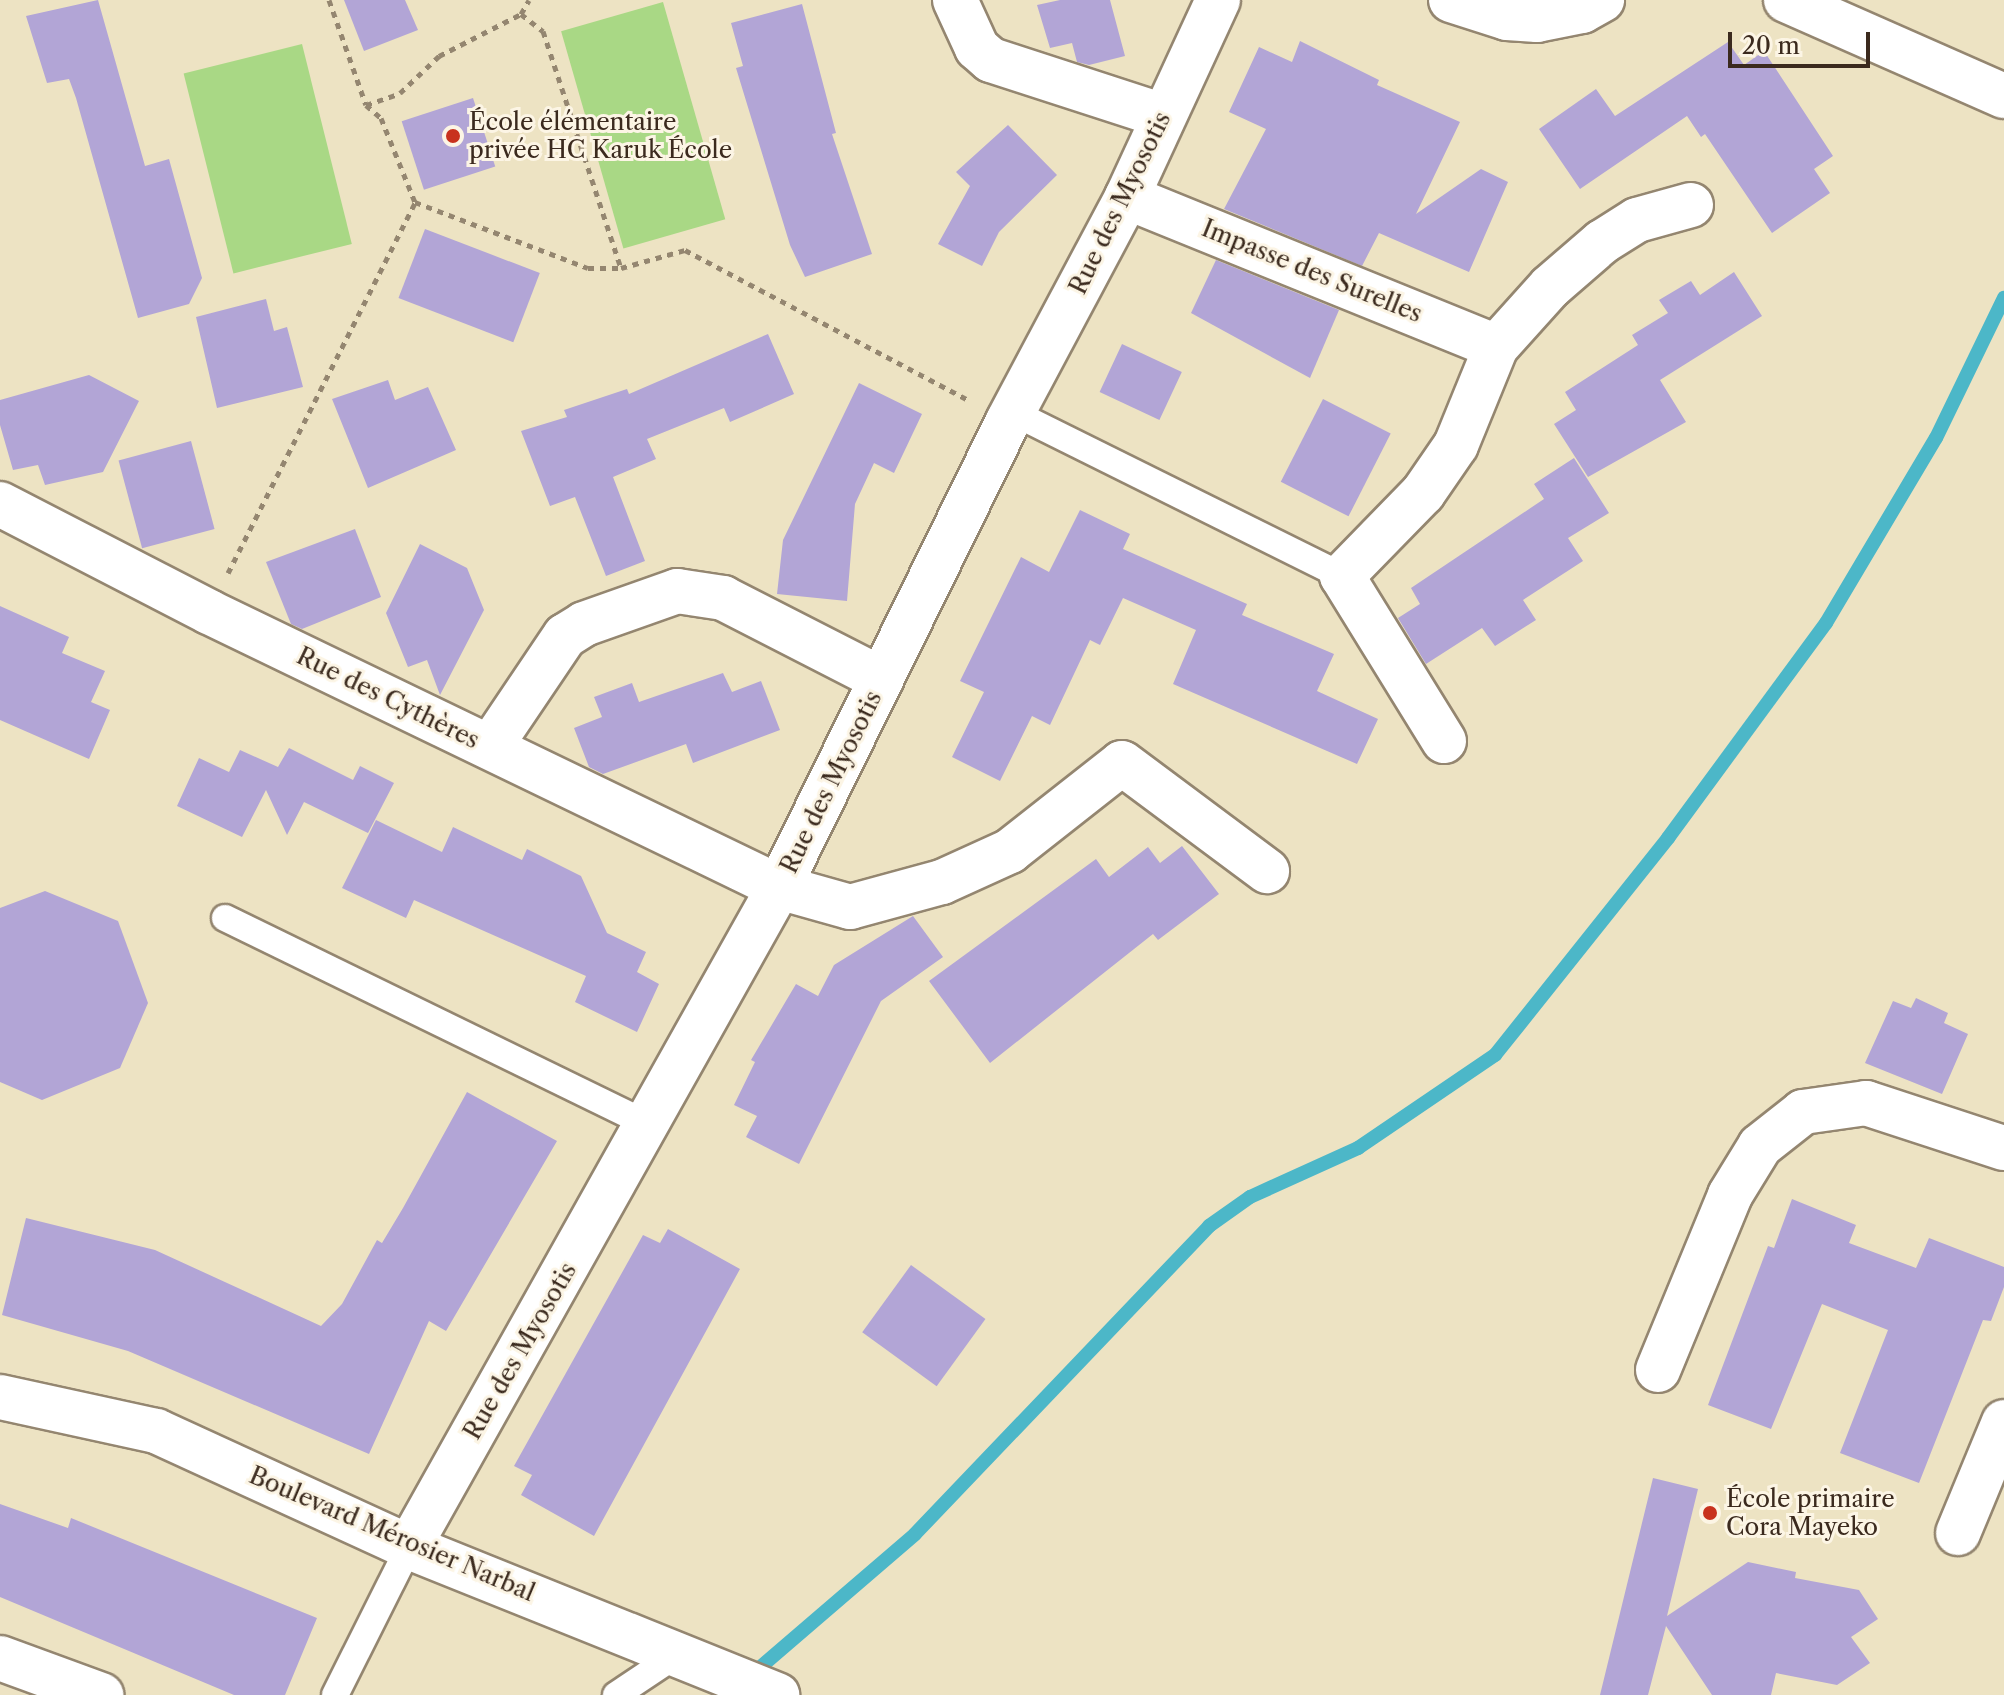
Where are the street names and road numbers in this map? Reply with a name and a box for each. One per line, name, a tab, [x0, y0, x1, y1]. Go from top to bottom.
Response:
street label: Rue des Myosotis	[1063, 107, 1177, 299]
street label: Impasse des Surelles	[1198, 214, 1426, 328]
street label: Rue des Cythères	[292, 641, 484, 755]
street label: Rue des Myosotis	[774, 686, 888, 878]
street label: Rue des Myosotis	[458, 1257, 582, 1445]
street label: Boulevard Mérosier Narbal	[245, 1461, 539, 1607]

